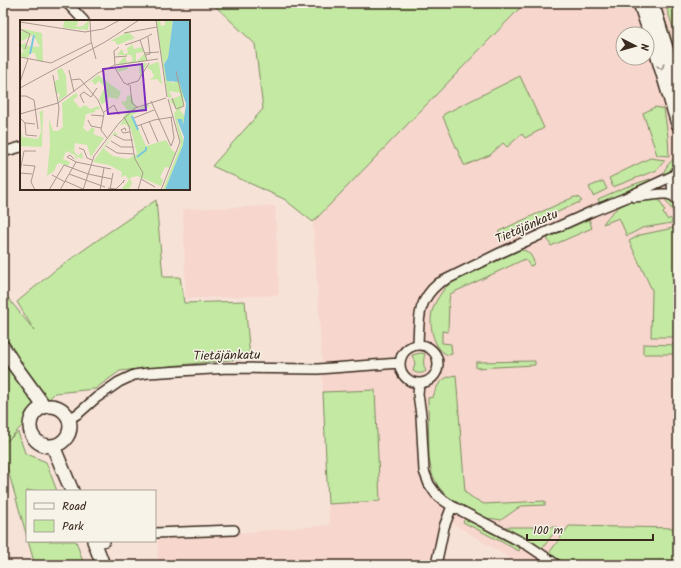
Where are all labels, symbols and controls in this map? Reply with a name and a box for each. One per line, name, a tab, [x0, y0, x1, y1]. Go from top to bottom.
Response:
inset map	[20, 20, 190, 190]
north arrow	[615, 26, 655, 66]
text: N	[635, 43, 653, 51]
one-way arrow	[656, 63, 665, 70]
street label: Tietäjänkatu	[492, 203, 563, 250]
street label: Tietäjänkatu	[193, 345, 261, 367]
legend	[26, 490, 156, 542]
text: Road	[62, 497, 87, 516]
scale bar	[527, 516, 653, 542]
text: Park	[62, 517, 84, 536]
text: 100 m	[533, 521, 564, 540]

